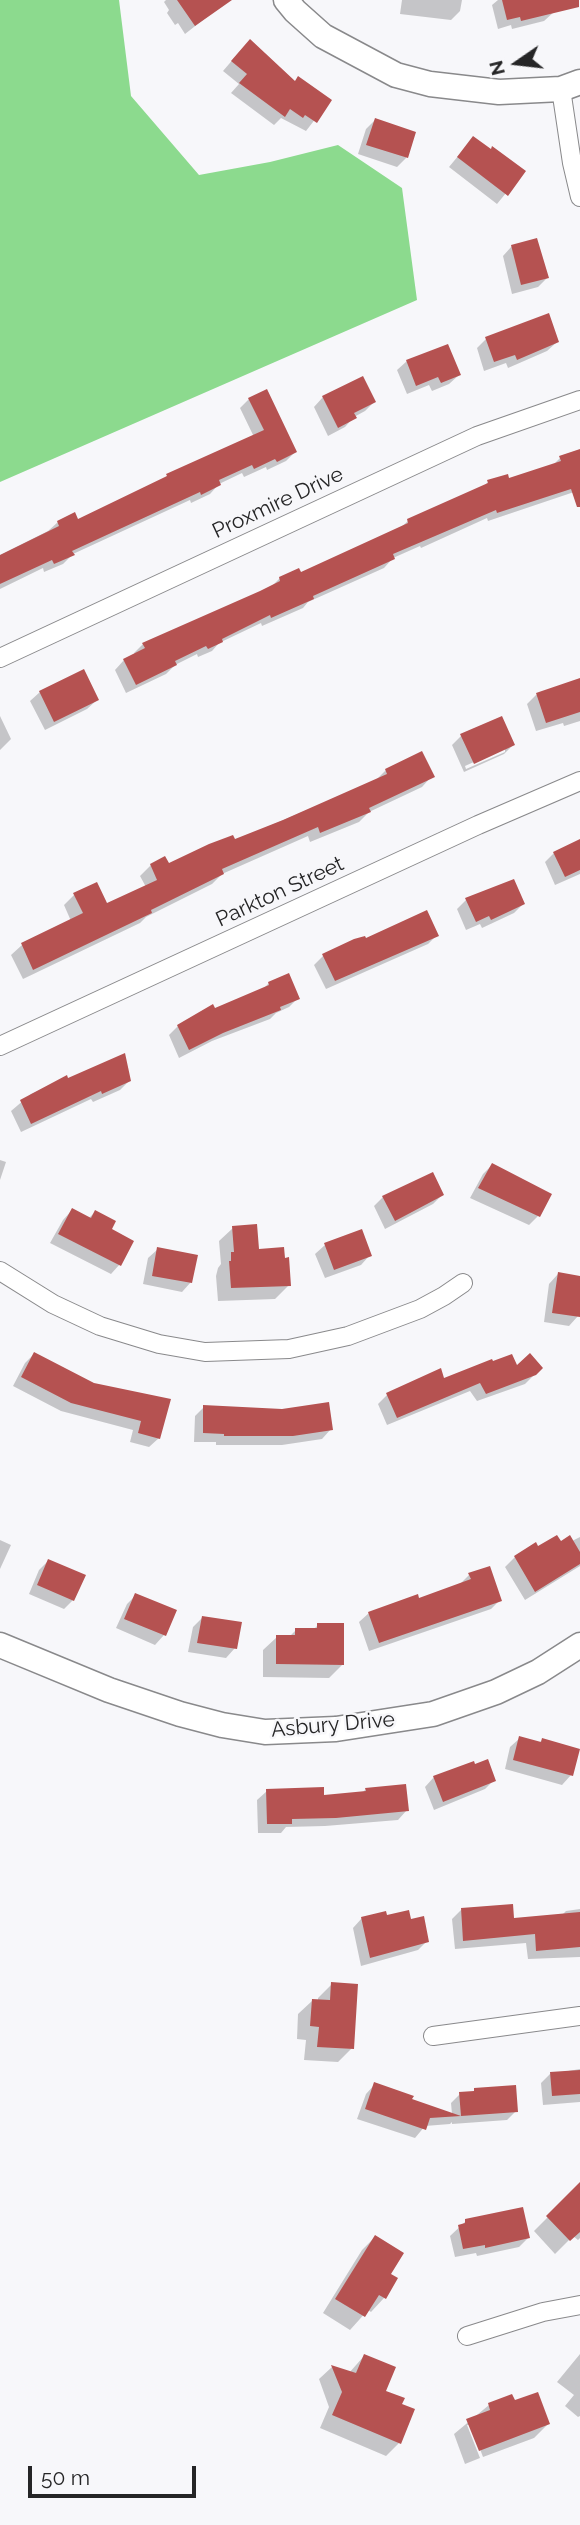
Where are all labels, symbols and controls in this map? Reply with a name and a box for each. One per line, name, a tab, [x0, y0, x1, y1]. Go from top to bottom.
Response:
north arrow	[482, 28, 552, 98]
text: N	[484, 58, 509, 78]
street label: Proxmire Drive	[209, 462, 347, 544]
street label: Parkton Street	[212, 851, 348, 933]
street label: Asbury Drive	[270, 1707, 396, 1743]
scale bar	[32, 2452, 200, 2496]
text: 50 m	[41, 2465, 90, 2490]

